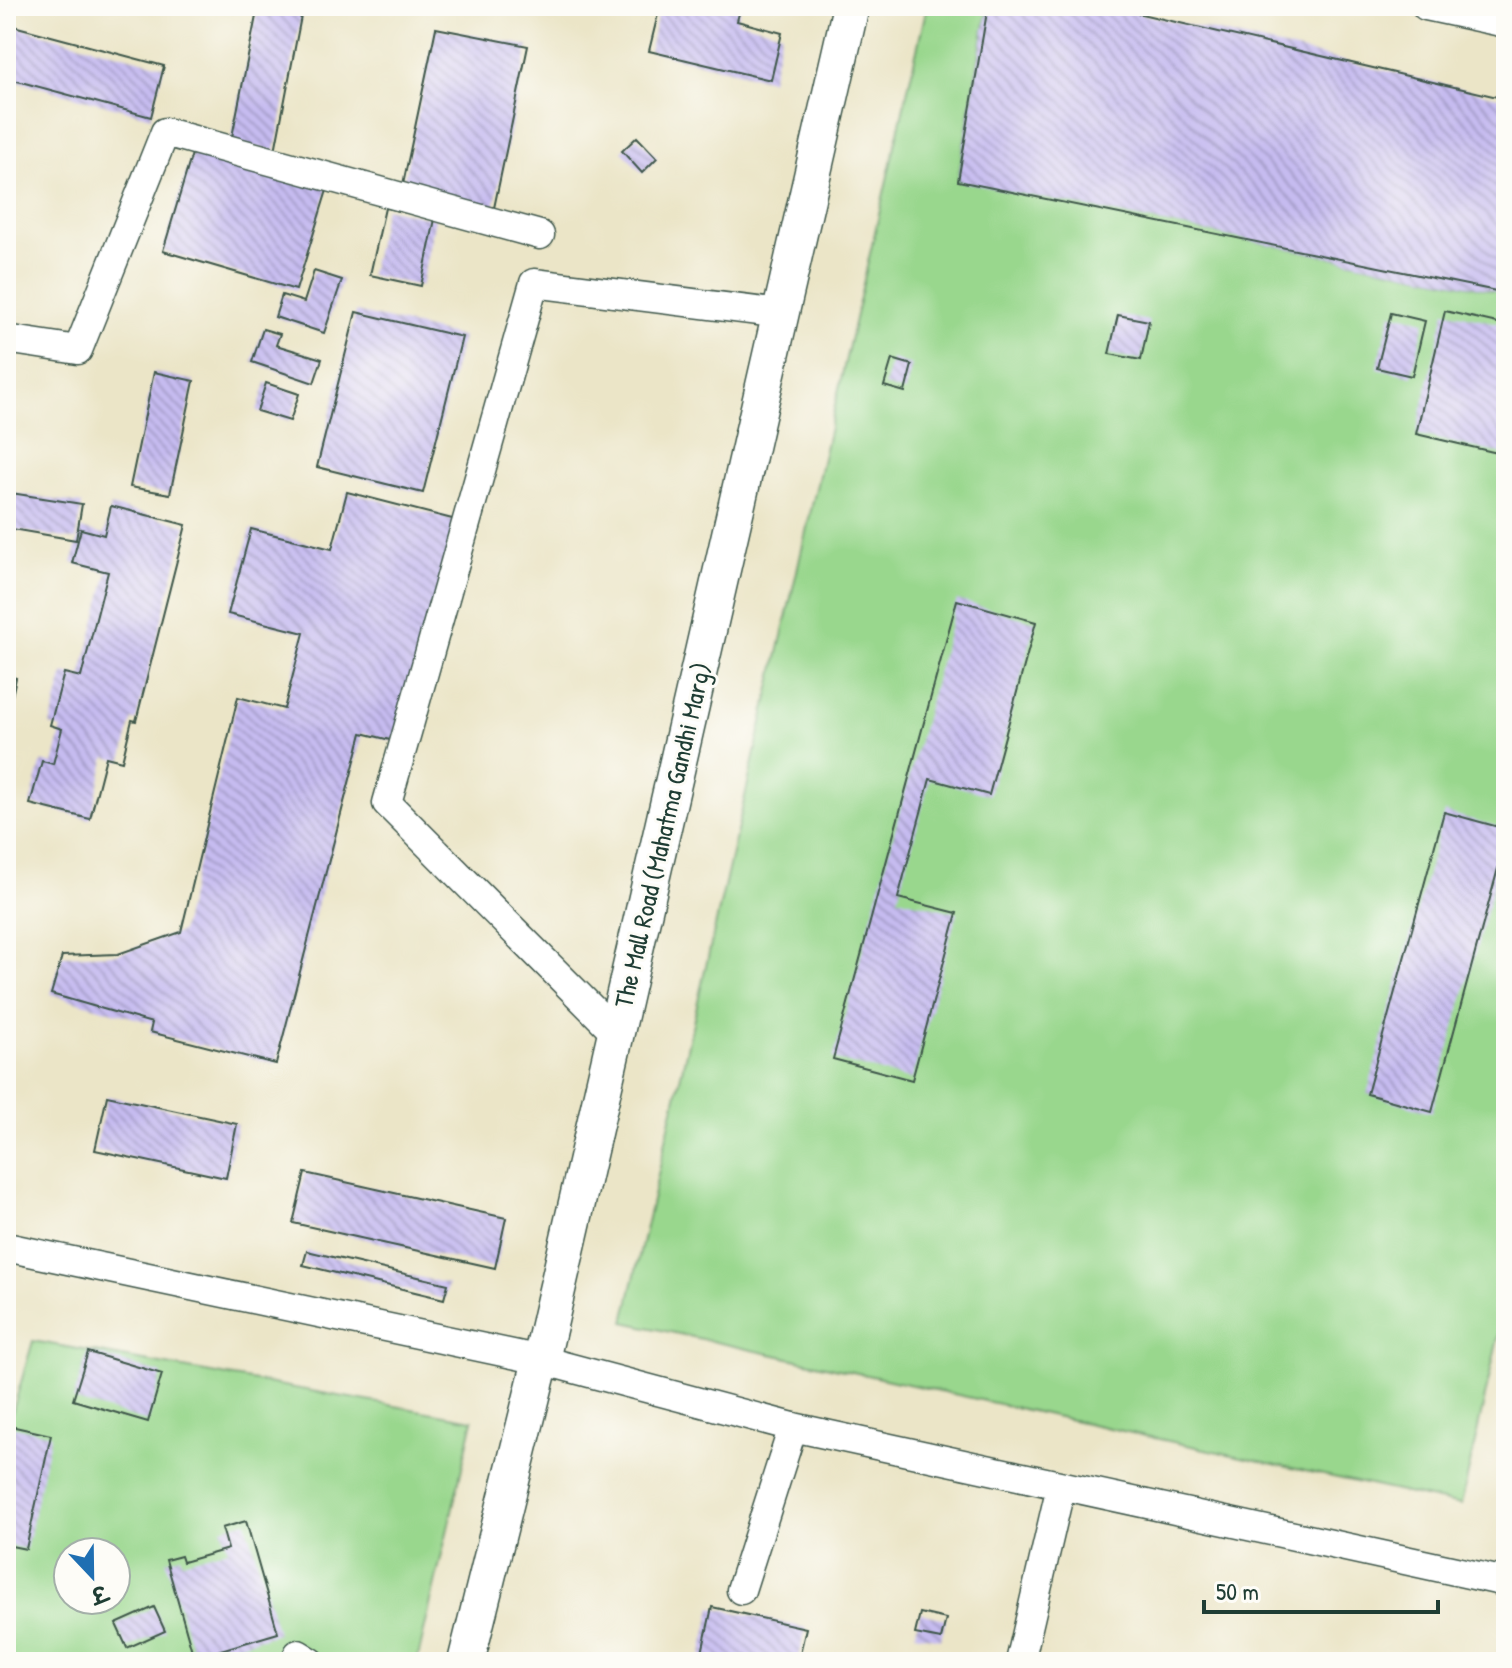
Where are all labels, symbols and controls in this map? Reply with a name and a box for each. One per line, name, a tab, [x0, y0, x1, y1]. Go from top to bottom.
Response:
street label: The Mall Road (Mahatma Gandhi Marg)	[605, 659, 719, 1011]
north arrow	[52, 1536, 132, 1616]
scale bar	[1204, 1564, 1438, 1614]
text: 50 m	[1216, 1575, 1259, 1607]
text: उ	[85, 1577, 114, 1612]

